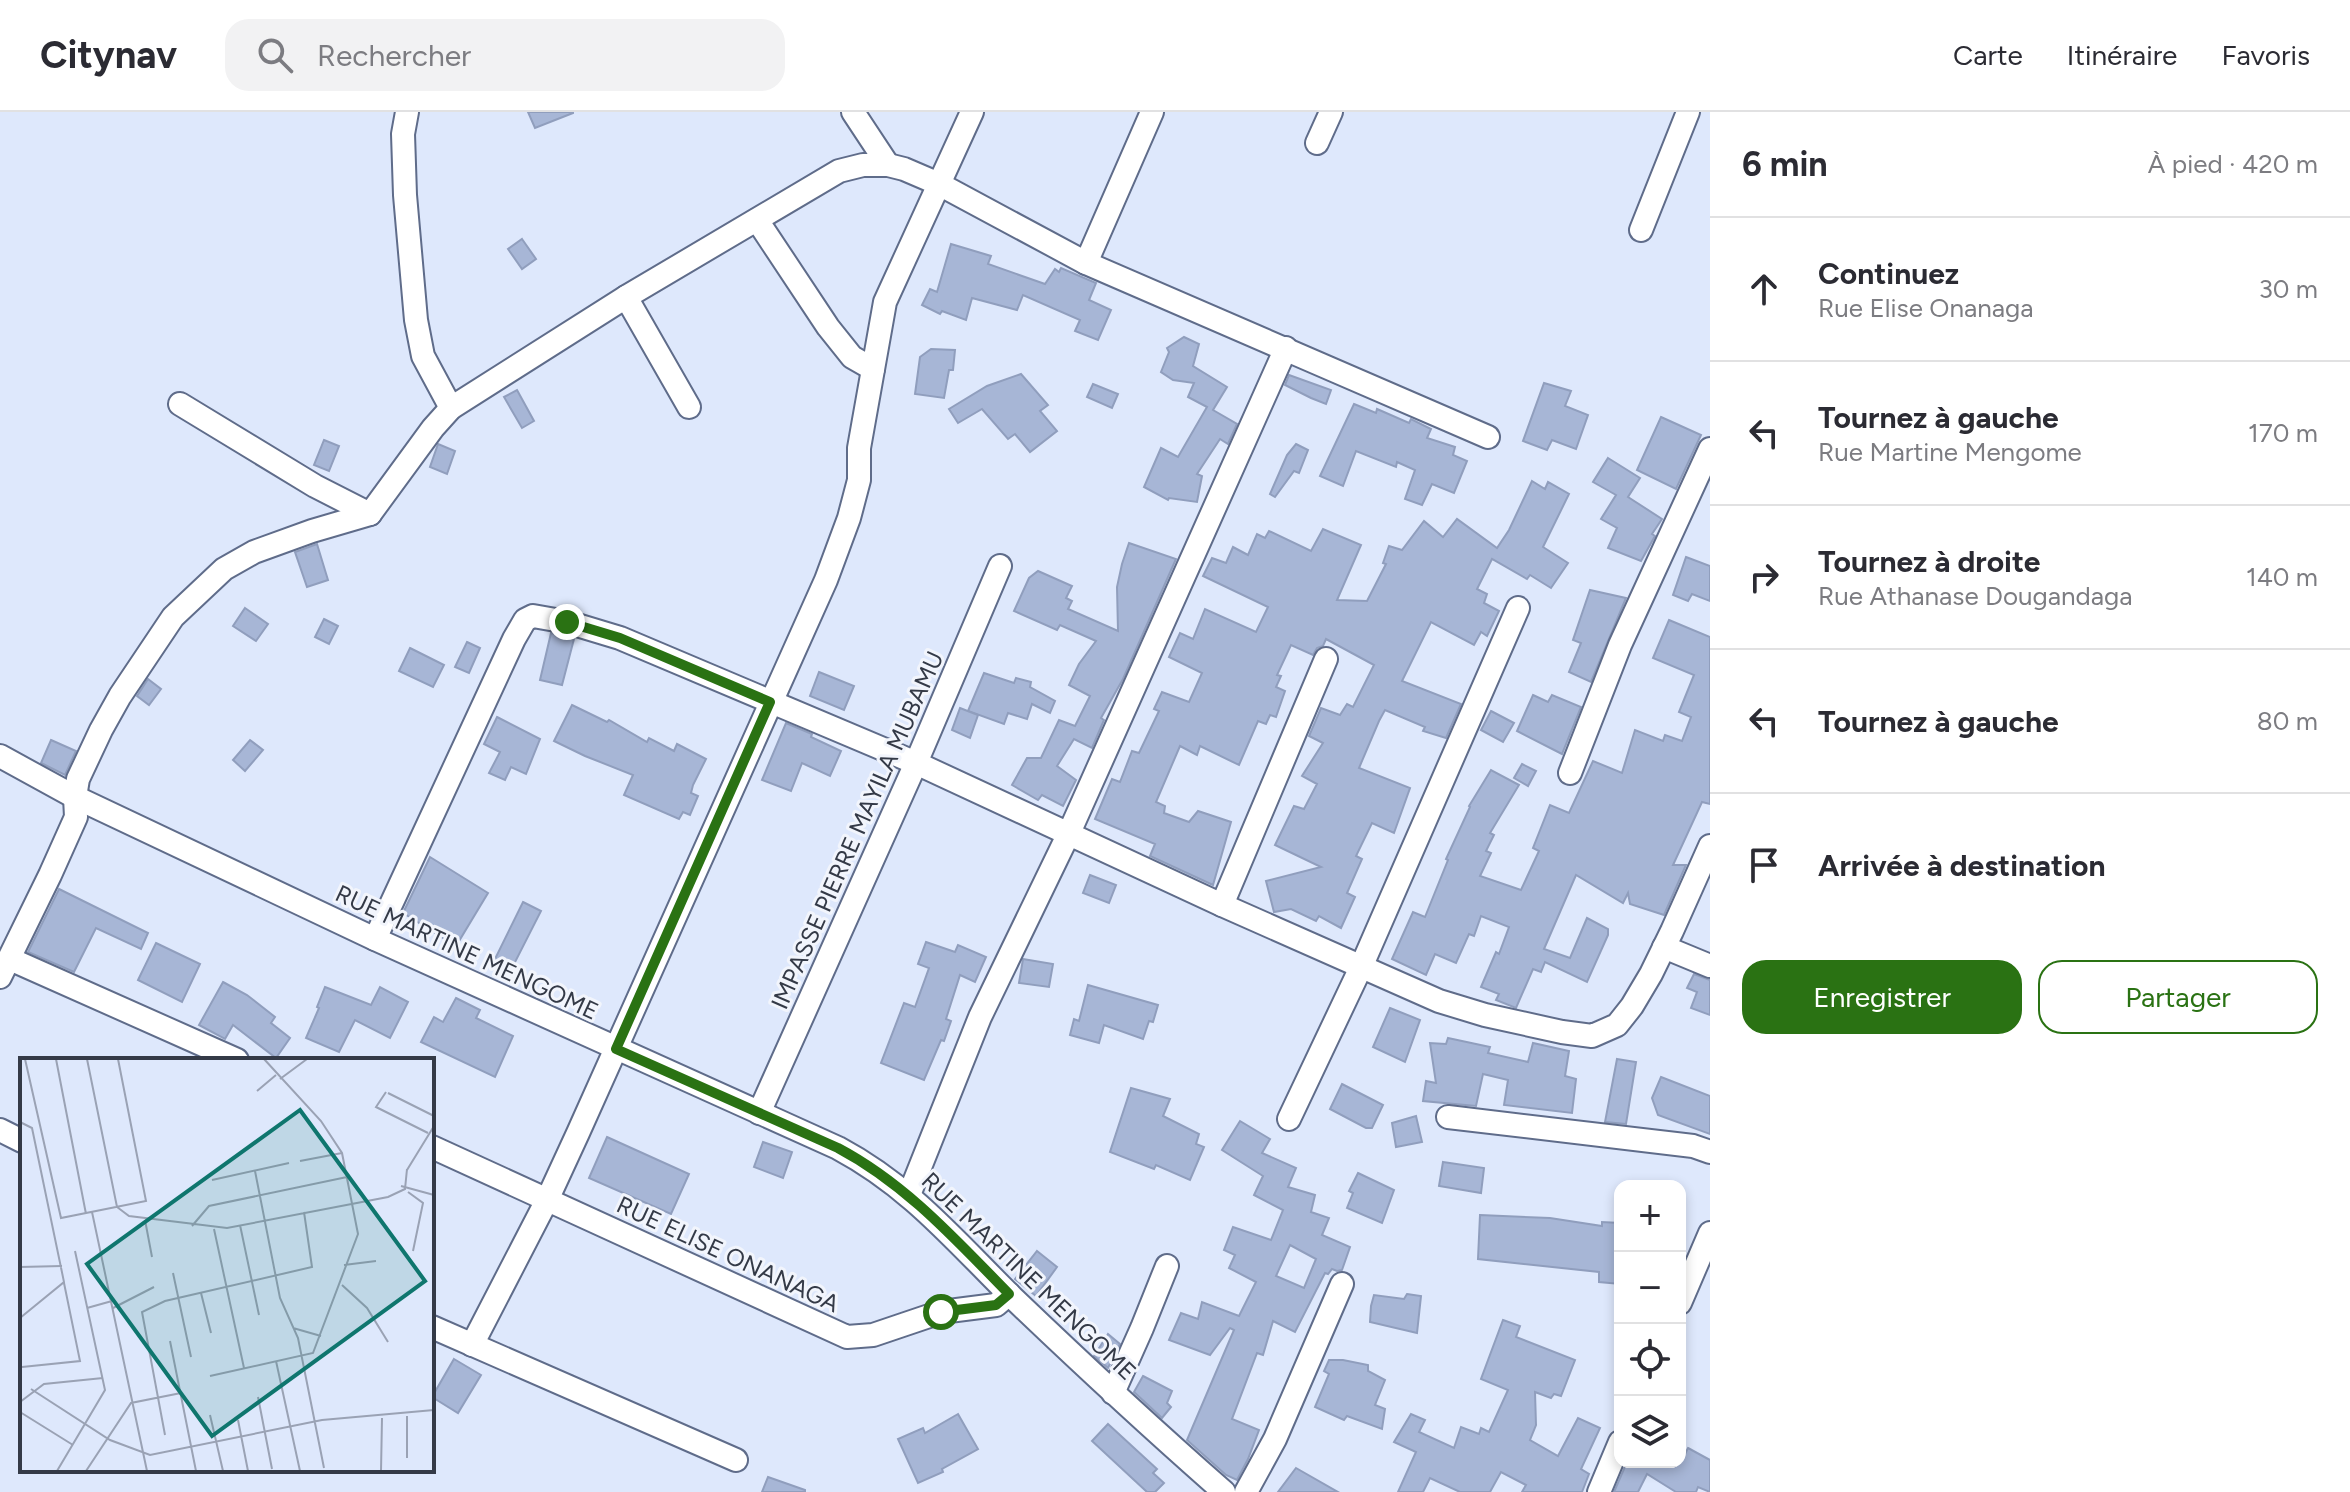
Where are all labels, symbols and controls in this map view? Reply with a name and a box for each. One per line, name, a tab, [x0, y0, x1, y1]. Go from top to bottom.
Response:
search box	[225, 19, 785, 91]
text: Citynav	[40, 32, 177, 78]
icon: search	[253, 33, 297, 77]
text: Rechercher	[317, 37, 471, 74]
text: Carte	[1953, 38, 2023, 72]
text: Itinéraire	[2067, 38, 2177, 72]
text: Favoris	[2221, 38, 2310, 72]
text: 6 min	[1742, 144, 1828, 185]
text: À pied · 420 m	[2148, 148, 2318, 180]
text: Continuez	[1818, 255, 1959, 292]
icon: ahead	[1742, 267, 1786, 311]
text: 30 m	[2259, 273, 2318, 305]
text: Rue Elise Onanaga	[1818, 292, 2034, 324]
text: Tournez à gauche	[1818, 399, 2059, 436]
icon: left	[1742, 411, 1786, 455]
text: 170 m	[2248, 417, 2318, 449]
text: Rue Martine Mengome	[1818, 436, 2082, 468]
text: Tournez à droite	[1818, 543, 2040, 580]
icon: right	[1742, 555, 1786, 599]
text: 140 m	[2246, 561, 2318, 593]
text: Rue Athanase Dougandaga	[1818, 580, 2133, 612]
route end	[549, 604, 585, 640]
street label: IMPASSE PIERRE MAYILA MUBAMU	[765, 647, 949, 1013]
icon: left	[1742, 699, 1786, 743]
text: Tournez à gauche	[1818, 703, 2059, 740]
text: 80 m	[2257, 705, 2318, 737]
icon: arrive	[1742, 843, 1786, 887]
text: Arrivée à destination	[1818, 847, 2105, 884]
street label: RUE MARTINE MENGOME	[331, 878, 603, 1026]
button: Enregistrer	[1742, 960, 2022, 1034]
button: Partager	[2038, 960, 2318, 1034]
inset map	[20, 1058, 434, 1472]
street label: RUE MARTINE MENGOME	[916, 1166, 1142, 1386]
map controls	[1614, 1180, 1686, 1468]
button: +	[1614, 1180, 1686, 1252]
street label: RUE ELISE ONANAGA	[612, 1190, 845, 1319]
button: −	[1614, 1252, 1686, 1324]
route start	[923, 1294, 959, 1330]
button: locate	[1614, 1324, 1686, 1396]
button: layers	[1614, 1396, 1686, 1468]

